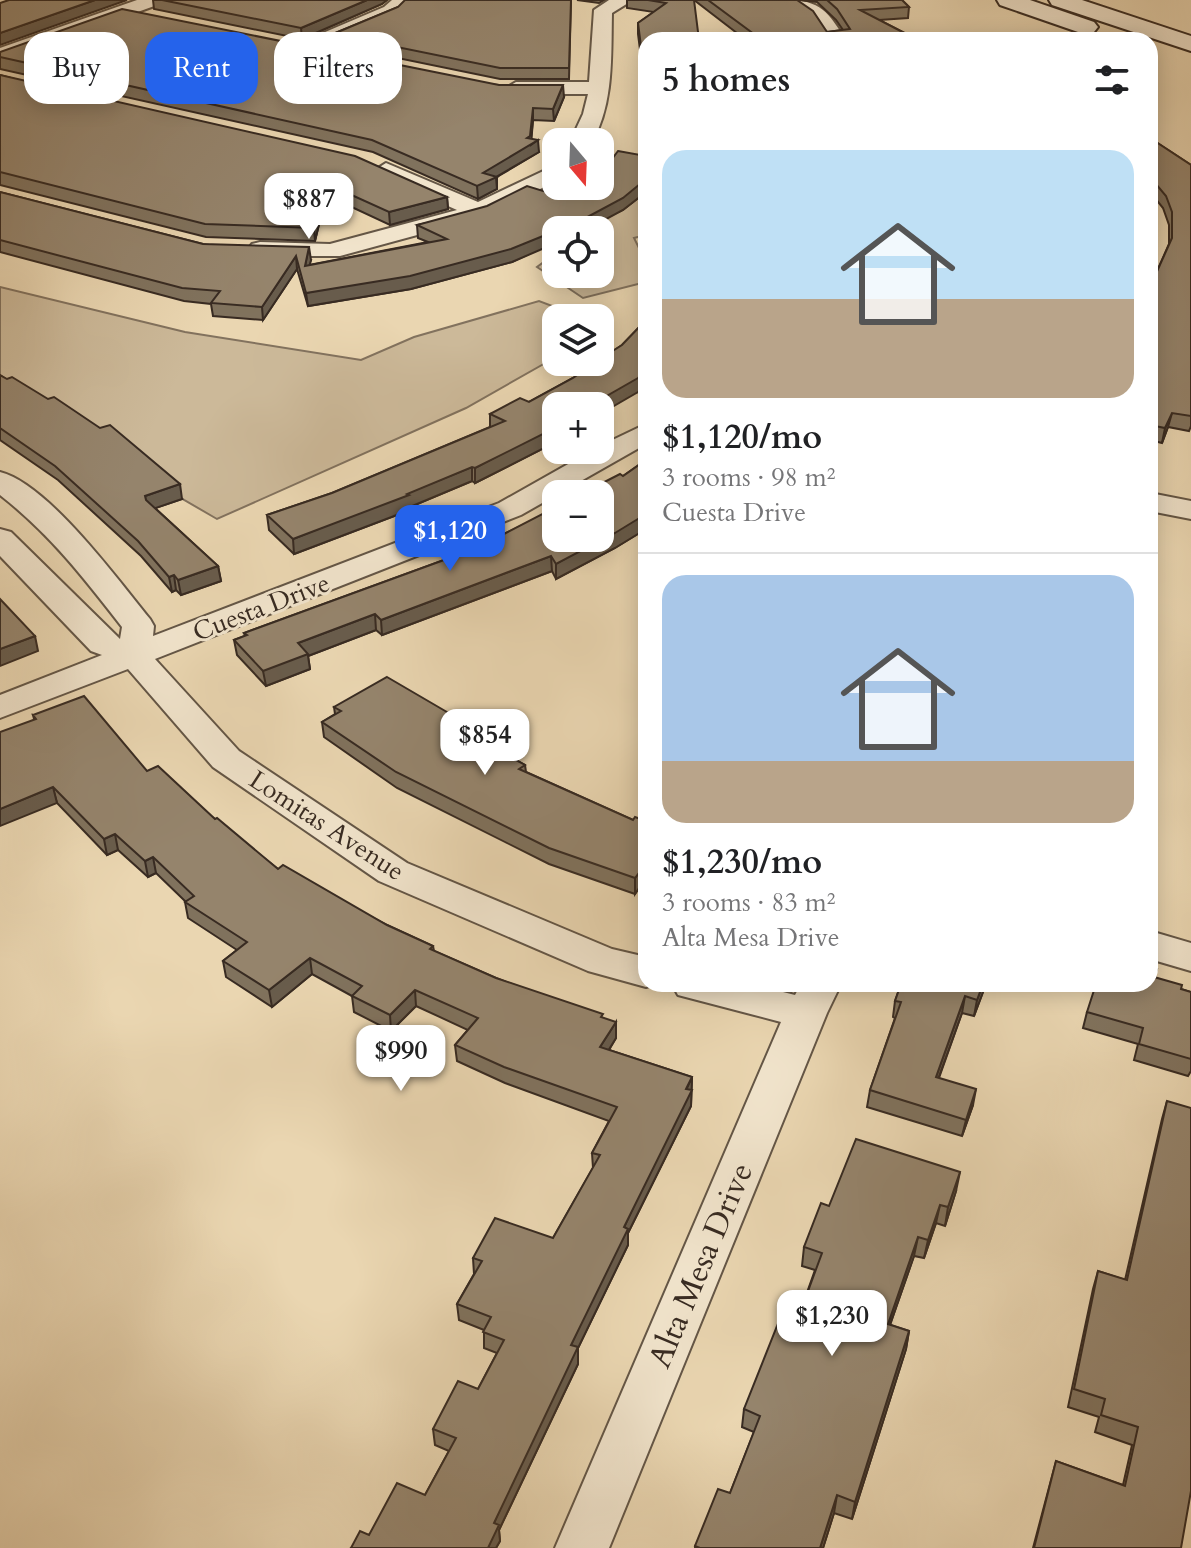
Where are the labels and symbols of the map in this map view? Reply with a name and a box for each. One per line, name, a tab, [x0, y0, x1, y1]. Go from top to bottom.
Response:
north arrow	[542, 128, 614, 200]
pin: $887	[262, 173, 356, 241]
pin: $1,120	[385, 505, 515, 573]
street label: Cuesta Drive	[188, 565, 335, 650]
pin: $854	[438, 709, 532, 777]
street label: Lomitas Avenue	[242, 762, 411, 889]
pin: $990	[354, 1025, 448, 1093]
street label: Alta Mesa Drive	[638, 1156, 764, 1375]
pin: $1,230	[767, 1290, 897, 1358]

